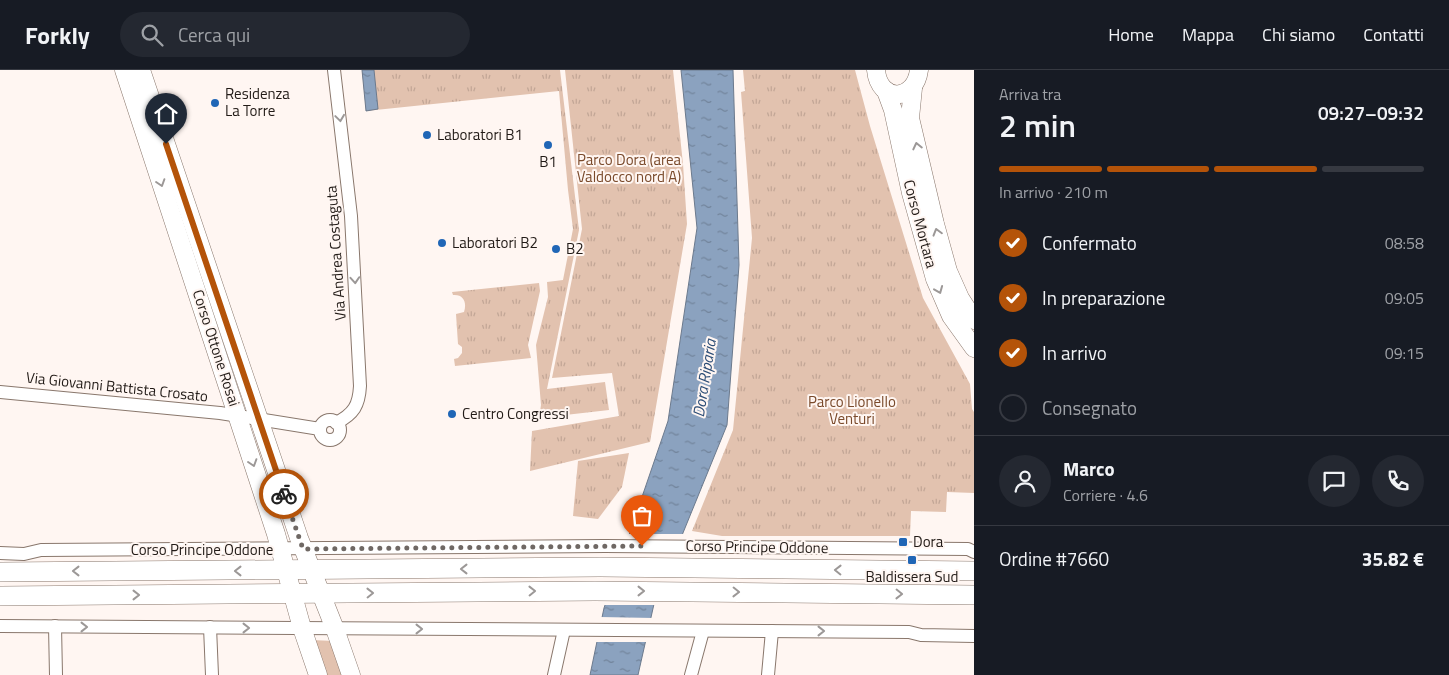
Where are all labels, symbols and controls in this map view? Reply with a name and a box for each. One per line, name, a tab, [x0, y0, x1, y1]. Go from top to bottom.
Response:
search box	[120, 12, 470, 57]
text: Forkly	[25, 17, 90, 53]
text: Cerca qui	[178, 20, 250, 49]
icon: search	[138, 21, 166, 49]
text: Home	[1108, 21, 1154, 48]
text: Mappa	[1182, 21, 1234, 48]
text: Chi siamo	[1262, 21, 1335, 48]
text: Contatti	[1363, 21, 1424, 48]
place label: Residenza La Torre	[225, 82, 290, 122]
text: Arriva tra	[999, 82, 1061, 106]
pin	[145, 93, 187, 144]
marker: Residenza La Torre	[209, 97, 221, 109]
text: 09:27–09:32	[1318, 98, 1424, 127]
icon: home	[152, 100, 180, 128]
text: 2 min	[999, 101, 1076, 149]
one-way arrow	[334, 115, 345, 123]
place label: Laboratori B1	[437, 123, 523, 146]
marker: Laboratori B1	[421, 129, 433, 141]
marker: B1	[542, 139, 554, 151]
one-way arrow	[912, 141, 923, 150]
park label: Parco Dora (area Valdocco nord A)	[577, 148, 682, 188]
place label: B1	[539, 150, 557, 173]
street label: Corso Mortara	[898, 177, 943, 271]
one-way arrow	[155, 178, 165, 186]
text: In arrivo · 210 m	[999, 180, 1108, 204]
street label: Via Andrea Costaguta	[319, 184, 352, 321]
text: Confermato	[1042, 228, 1137, 257]
one-way arrow	[933, 229, 943, 237]
icon: check	[999, 229, 1027, 257]
place label: Laboratori B2	[452, 231, 538, 254]
text: 08:58	[1385, 231, 1424, 255]
marker: Laboratori B2	[436, 237, 448, 249]
place label: B2	[566, 237, 584, 260]
marker: B2	[550, 243, 562, 255]
one-way arrow	[350, 276, 361, 284]
text: In preparazione	[1042, 283, 1165, 312]
icon: check	[999, 284, 1027, 312]
one-way arrow	[933, 285, 943, 294]
text: 09:05	[1385, 286, 1424, 310]
street label: Corso Ottone Rosai	[187, 287, 246, 409]
water label: Dora Riparia	[686, 336, 722, 419]
text: In arrivo	[1042, 338, 1107, 367]
icon: check	[999, 339, 1027, 367]
text: 09:15	[1385, 341, 1424, 365]
street label: Via Giovanni Battista Crosato	[25, 366, 209, 408]
park label: Parco Lionello Venturi	[808, 390, 896, 430]
text: Consegnato	[1042, 393, 1137, 422]
place label: Centro Congressi	[462, 402, 569, 425]
marker: Centro Congressi	[446, 408, 458, 420]
text: Marco	[1063, 454, 1115, 483]
button: person	[999, 455, 1051, 507]
button: chat	[1308, 455, 1360, 507]
button: phone	[1372, 455, 1424, 507]
one-way arrow	[247, 458, 257, 466]
courier	[259, 469, 309, 519]
icon: bike	[270, 480, 298, 508]
text: Corriere · 4.6	[1063, 483, 1148, 507]
pin	[621, 495, 663, 546]
icon: bag	[628, 502, 656, 530]
place label: Dora	[913, 530, 944, 553]
street label: Corso Principe Oddone	[685, 534, 829, 559]
marker: Dora	[897, 536, 909, 548]
street label: Corso Principe Oddone	[131, 538, 273, 561]
text: Ordine #7660	[999, 544, 1109, 573]
text: 35.82 €	[1362, 544, 1424, 573]
marker: Baldissera Sud	[906, 554, 918, 566]
one-way arrow	[460, 564, 468, 574]
one-way arrow	[234, 565, 242, 576]
one-way arrow	[833, 565, 841, 575]
place label: Baldissera Sud	[865, 565, 959, 588]
one-way arrow	[71, 566, 79, 576]
one-way arrow	[528, 586, 536, 596]
one-way arrow	[638, 586, 645, 596]
one-way arrow	[732, 587, 740, 597]
one-way arrow	[366, 588, 374, 598]
one-way arrow	[895, 589, 903, 599]
one-way arrow	[132, 590, 140, 600]
one-way arrow	[80, 621, 88, 632]
one-way arrow	[242, 622, 250, 633]
one-way arrow	[415, 624, 423, 634]
one-way arrow	[818, 626, 825, 636]

